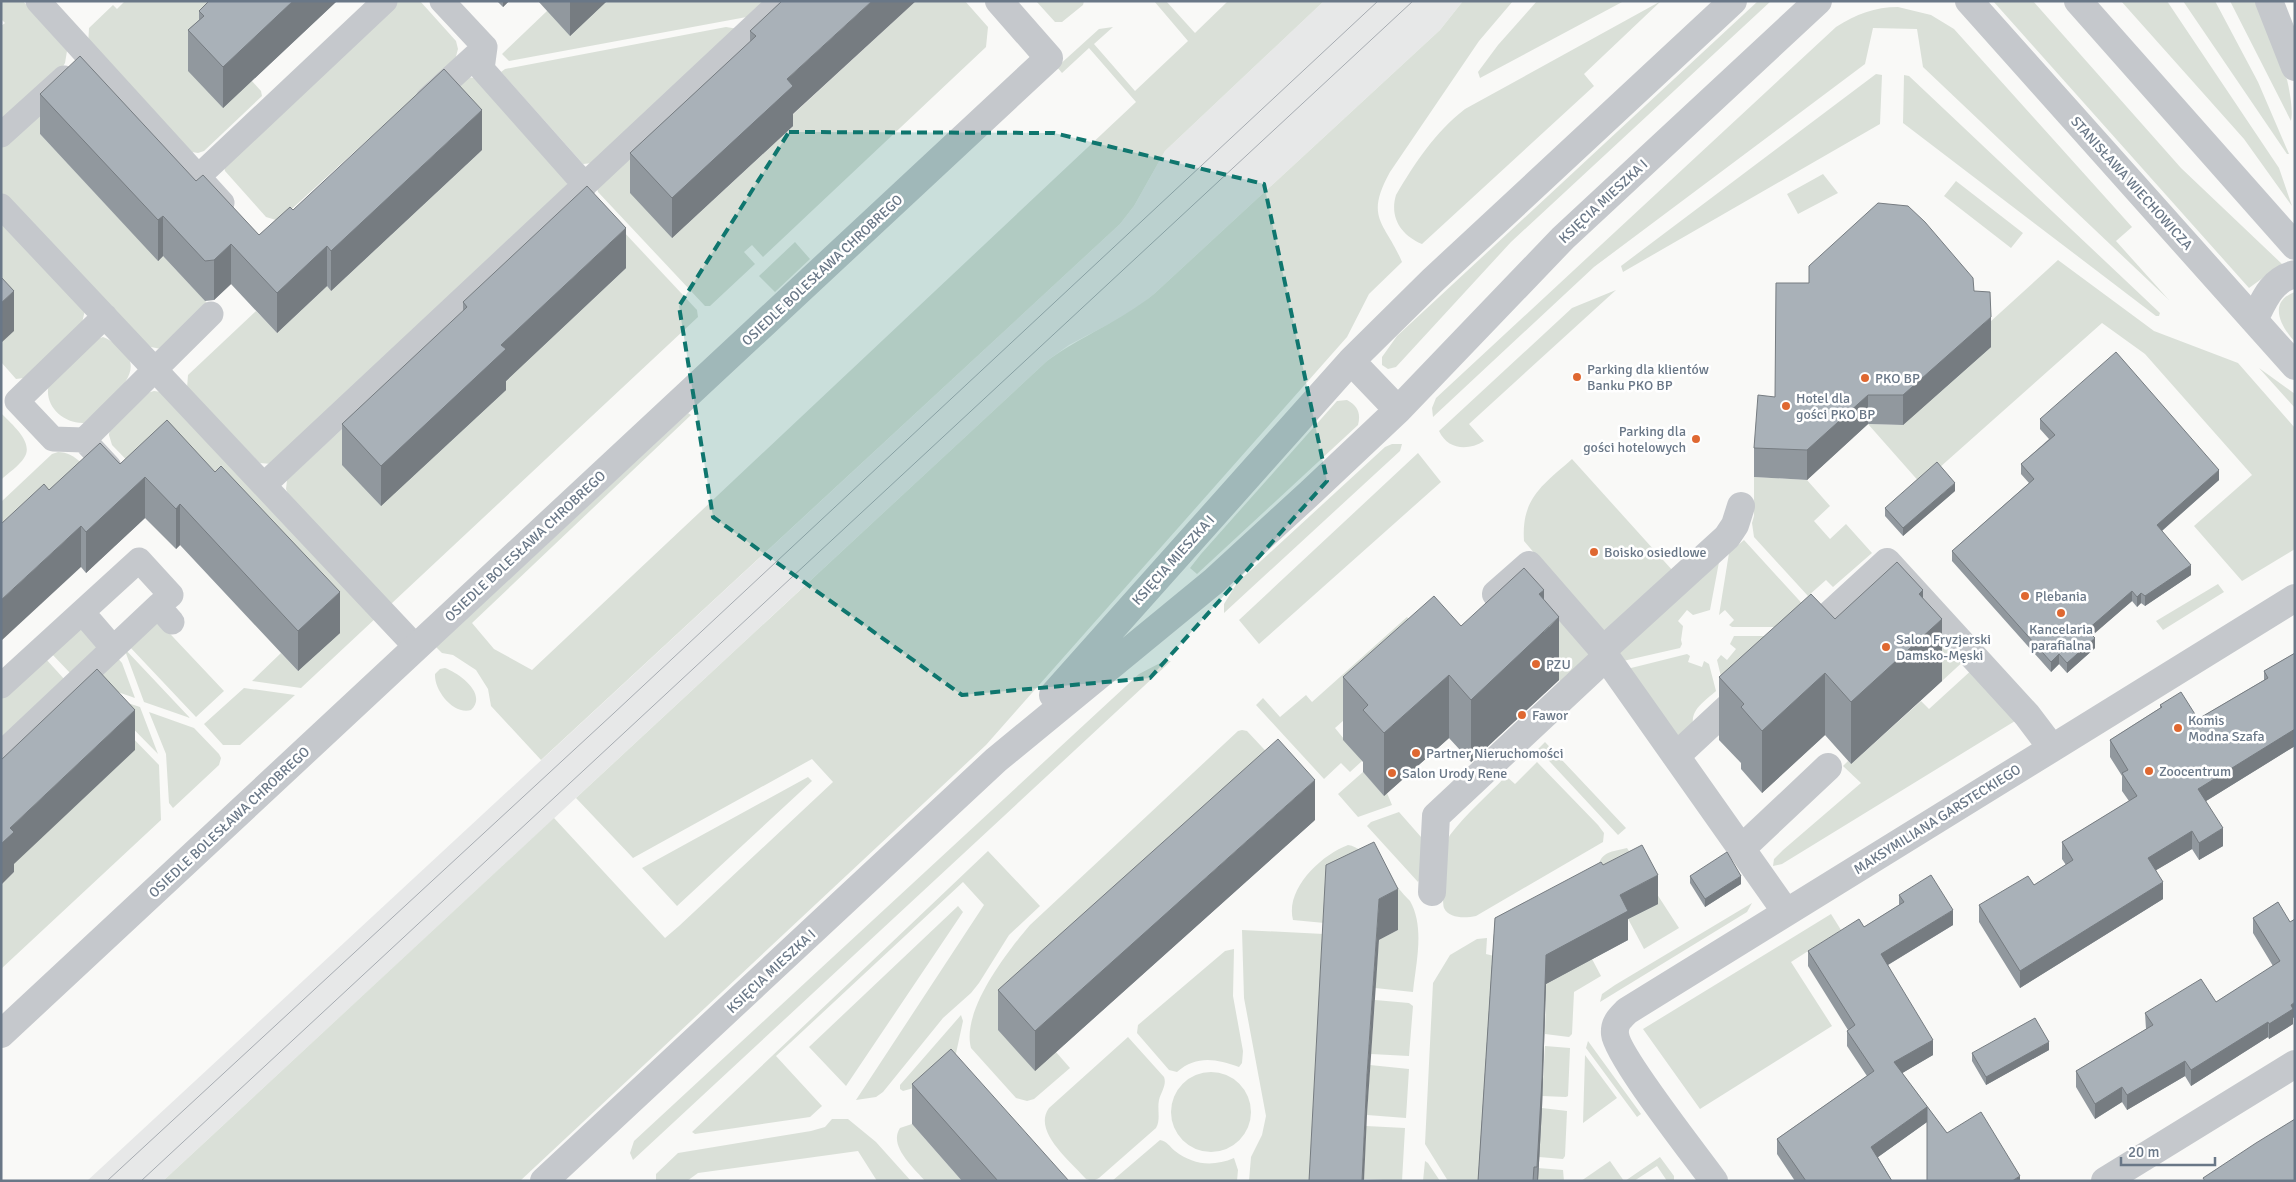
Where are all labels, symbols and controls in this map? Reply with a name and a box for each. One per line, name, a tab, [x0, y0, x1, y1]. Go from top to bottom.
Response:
street label: STANISŁAWA WIECHOWICZA	[2067, 113, 2196, 254]
street label: KSIĘCIA MIESZKA I	[1555, 156, 1651, 247]
street label: OSIEDLE BOLESŁAWA CHROBREGO	[738, 191, 906, 349]
place label: Parking dla klientów Banku PKO BP	[1587, 361, 1709, 394]
place label: PKO BP	[1875, 370, 1920, 387]
marker: Parking dla klientów Banku PKO BP	[1571, 371, 1583, 383]
marker: PKO BP	[1859, 372, 1871, 384]
place label: Hotel dla gości PKO BP	[1796, 390, 1875, 423]
marker: Hotel dla gości PKO BP	[1780, 400, 1792, 412]
place label: Parking dla gości hotelowych	[1583, 423, 1686, 456]
marker: Parking dla gości hotelowych	[1690, 433, 1702, 445]
street label: OSIEDLE BOLESŁAWA CHROBREGO	[441, 467, 609, 625]
street label: KSIĘCIA MIESZKA I	[1129, 512, 1218, 609]
place label: Boisko osiedlowe	[1604, 544, 1706, 561]
marker: Boisko osiedlowe	[1588, 546, 1600, 558]
place label: Plebania	[2035, 588, 2087, 605]
marker: Plebania	[2019, 590, 2031, 602]
marker: Kancelaria parafialna	[2055, 607, 2067, 619]
place label: Kancelaria parafialna	[2029, 621, 2093, 654]
place label: Salon Fryzjerski Damsko-Męski	[1896, 631, 1991, 664]
marker: Salon Fryzjerski Damsko-Męski	[1880, 641, 1892, 653]
place label: PZU	[1546, 656, 1571, 673]
marker: PZU	[1530, 658, 1542, 670]
place label: Fawor	[1532, 707, 1569, 724]
marker: Fawor	[1516, 709, 1528, 721]
place label: Komis Modna Szafa	[2188, 712, 2265, 745]
marker: Komis Modna Szafa	[2172, 722, 2184, 734]
street label: OSIEDLE BOLESŁAWA CHROBREGO	[145, 743, 313, 901]
place label: Partner Nieruchomości	[1426, 745, 1564, 762]
marker: Partner Nieruchomości	[1410, 747, 1422, 759]
street label: MAKSYMILIANA GARSTECKIEGO	[1850, 761, 2024, 878]
place label: Zoocentrum	[2159, 763, 2231, 780]
place label: Salon Urody Rene	[1402, 765, 1507, 782]
marker: Zoocentrum	[2143, 765, 2155, 777]
marker: Salon Urody Rene	[1386, 767, 1398, 779]
street label: KSIĘCIA MIESZKA I	[723, 926, 819, 1017]
scale bar	[2121, 1134, 2215, 1166]
text: 20 m	[2128, 1143, 2159, 1161]

